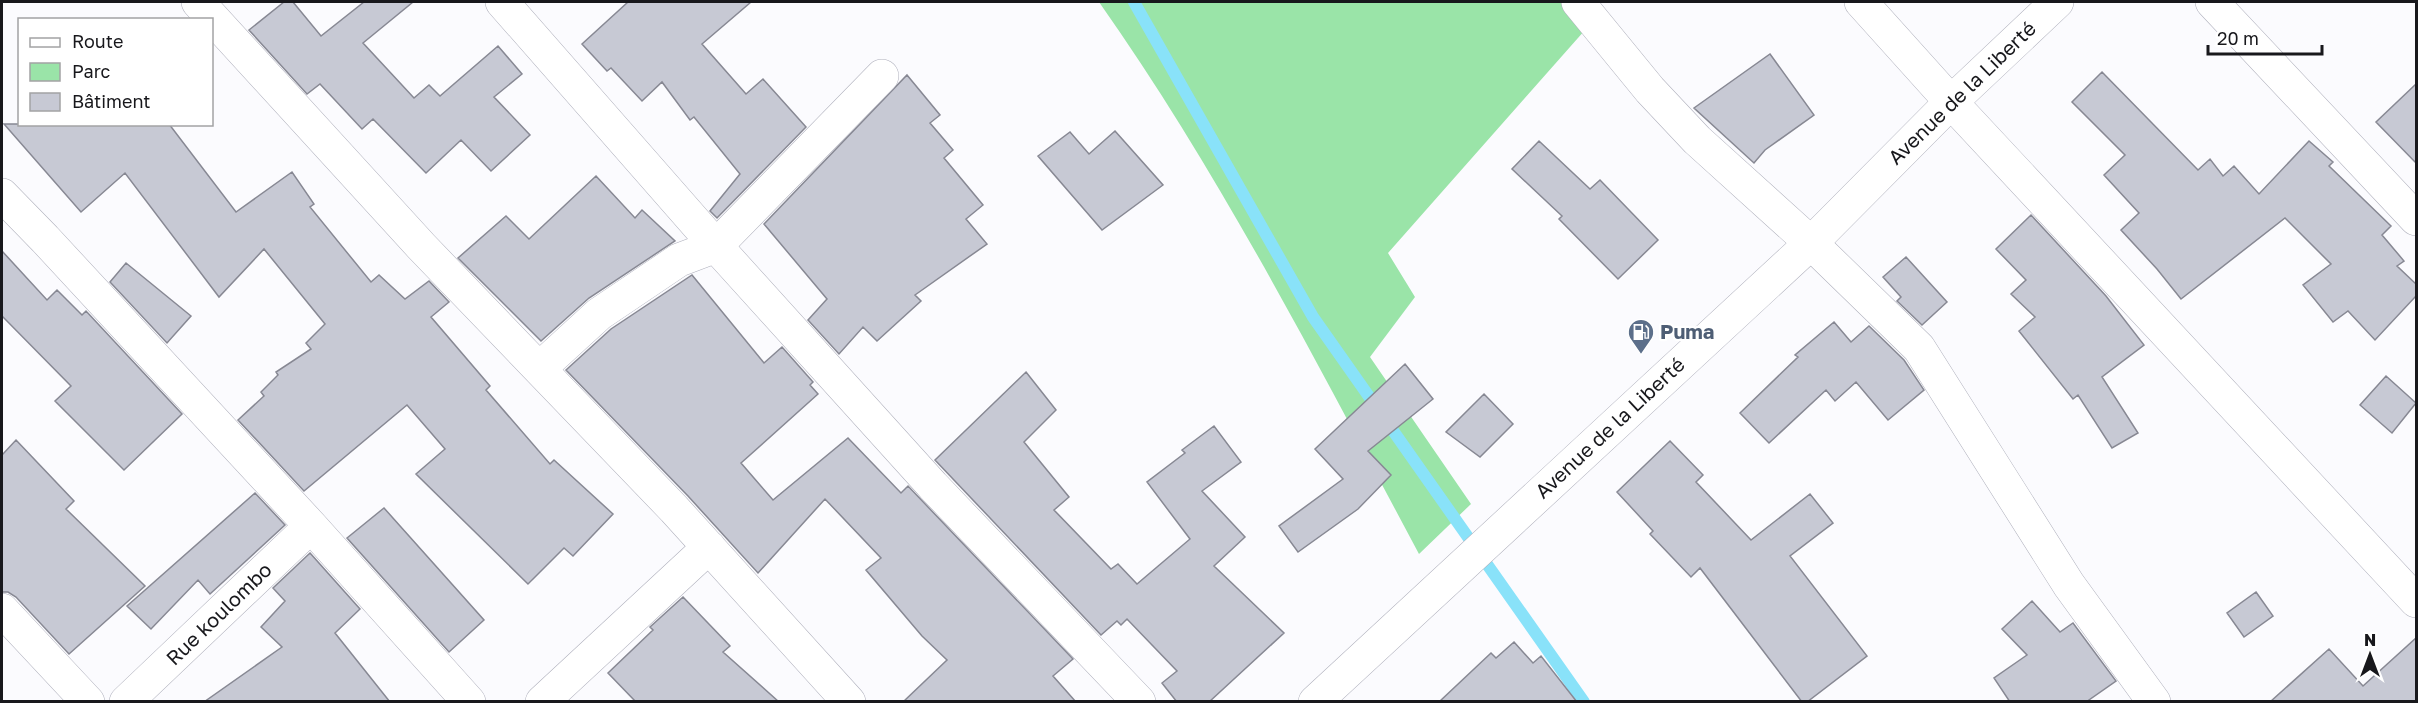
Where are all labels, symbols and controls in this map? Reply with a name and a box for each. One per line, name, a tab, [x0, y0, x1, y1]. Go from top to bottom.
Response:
street label: Avenue de la Liberté	[1883, 16, 2040, 169]
legend	[18, 18, 213, 126]
scale bar	[2208, 18, 2322, 56]
text: 20 m	[2217, 27, 2259, 49]
text: Route	[72, 30, 123, 52]
text: Parc	[72, 60, 111, 82]
text: Bâtiment	[72, 90, 151, 112]
fuel station icon: Puma	[1626, 317, 1656, 355]
place label: Puma	[1660, 319, 1714, 343]
street label: Avenue de la Liberté	[1530, 352, 1689, 503]
street label: Rue koulombo	[161, 557, 276, 670]
north arrow	[2340, 625, 2400, 685]
text: N	[2364, 630, 2376, 650]

